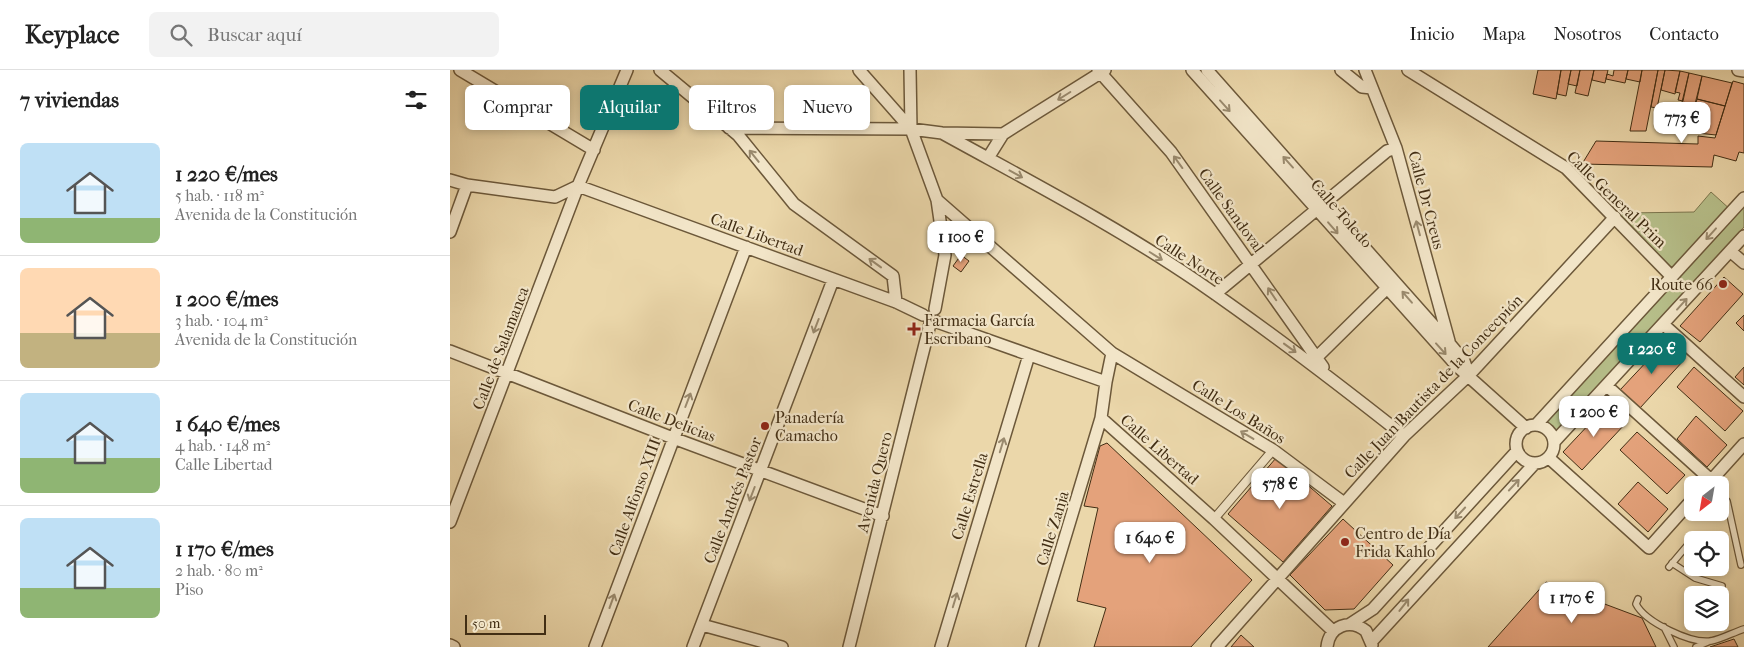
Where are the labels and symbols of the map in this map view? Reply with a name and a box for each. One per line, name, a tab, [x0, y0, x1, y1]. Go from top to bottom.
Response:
one-way arrow	[1057, 91, 1071, 102]
one-way arrow	[1219, 100, 1231, 113]
pin: 773 €	[1647, 102, 1717, 144]
street label: Calle General Prim	[1563, 147, 1671, 252]
one-way arrow	[749, 149, 760, 162]
street label: Calle Dr Creus	[1404, 149, 1449, 251]
one-way arrow	[1172, 155, 1183, 169]
one-way arrow	[1282, 155, 1294, 168]
street label: Calle Sandoval	[1195, 165, 1269, 257]
one-way arrow	[1008, 169, 1022, 179]
street label: Calle Toledo	[1307, 175, 1377, 251]
street label: Calle Libertad	[708, 209, 806, 260]
pin: 1 100 €	[915, 220, 1007, 263]
one-way arrow	[1327, 221, 1339, 234]
one-way arrow	[1412, 221, 1422, 237]
one-way arrow	[1705, 228, 1717, 241]
street label: Calle Norte	[1152, 230, 1228, 289]
one-way arrow	[1148, 251, 1162, 261]
one-way arrow	[868, 258, 882, 268]
place label: Route 66	[1650, 275, 1713, 294]
marker: Route 66	[1717, 278, 1729, 290]
street label: Calle de Salamanca	[468, 283, 533, 412]
one-way arrow	[1267, 287, 1277, 301]
street label: Calle Juan Bautista de la Concecpión	[1340, 290, 1527, 482]
one-way arrow	[1401, 290, 1413, 303]
one-way arrow	[1677, 298, 1688, 311]
place label: Farmacia García Escribano	[924, 311, 1035, 348]
one-way arrow	[811, 318, 820, 333]
marker: Farmacia García Escribano	[908, 323, 920, 335]
pin: 1 220 €	[1606, 332, 1698, 375]
one-way arrow	[1282, 343, 1296, 353]
one-way arrow	[1435, 343, 1447, 355]
street label: Calle Los Baños	[1189, 375, 1289, 448]
one-way arrow	[683, 393, 693, 408]
street label: Calle Delicias	[625, 395, 718, 446]
pin: 1 200 €	[1548, 396, 1640, 438]
place label: Panadería Camacho	[775, 408, 845, 445]
street label: Calle Libertad	[1117, 410, 1203, 489]
marker: Panadería Camacho	[759, 420, 771, 432]
one-way arrow	[1240, 429, 1254, 439]
street label: Avenida Quero	[853, 430, 896, 535]
street label: Calle Andrés Pastor	[700, 434, 765, 566]
street label: Calle Alfonso XIII	[604, 436, 665, 559]
one-way arrow	[997, 437, 1007, 453]
street label: Calle Estrella	[947, 450, 992, 542]
pin: 578 €	[1245, 468, 1315, 510]
north arrow	[1684, 476, 1729, 521]
one-way arrow	[1508, 479, 1520, 492]
one-way arrow	[747, 486, 756, 501]
street label: Calle Zanja	[1032, 488, 1073, 568]
one-way arrow	[1454, 507, 1466, 520]
pin: 1 640 €	[1104, 522, 1196, 564]
place label: Centro de Día Frida Kahlo	[1355, 524, 1452, 561]
marker: Centro de Día Frida Kahlo	[1339, 536, 1351, 548]
pin: 1 170 €	[1526, 582, 1618, 624]
one-way arrow	[950, 593, 960, 609]
one-way arrow	[608, 594, 617, 610]
one-way arrow	[1399, 598, 1409, 612]
scale bar	[465, 612, 546, 635]

